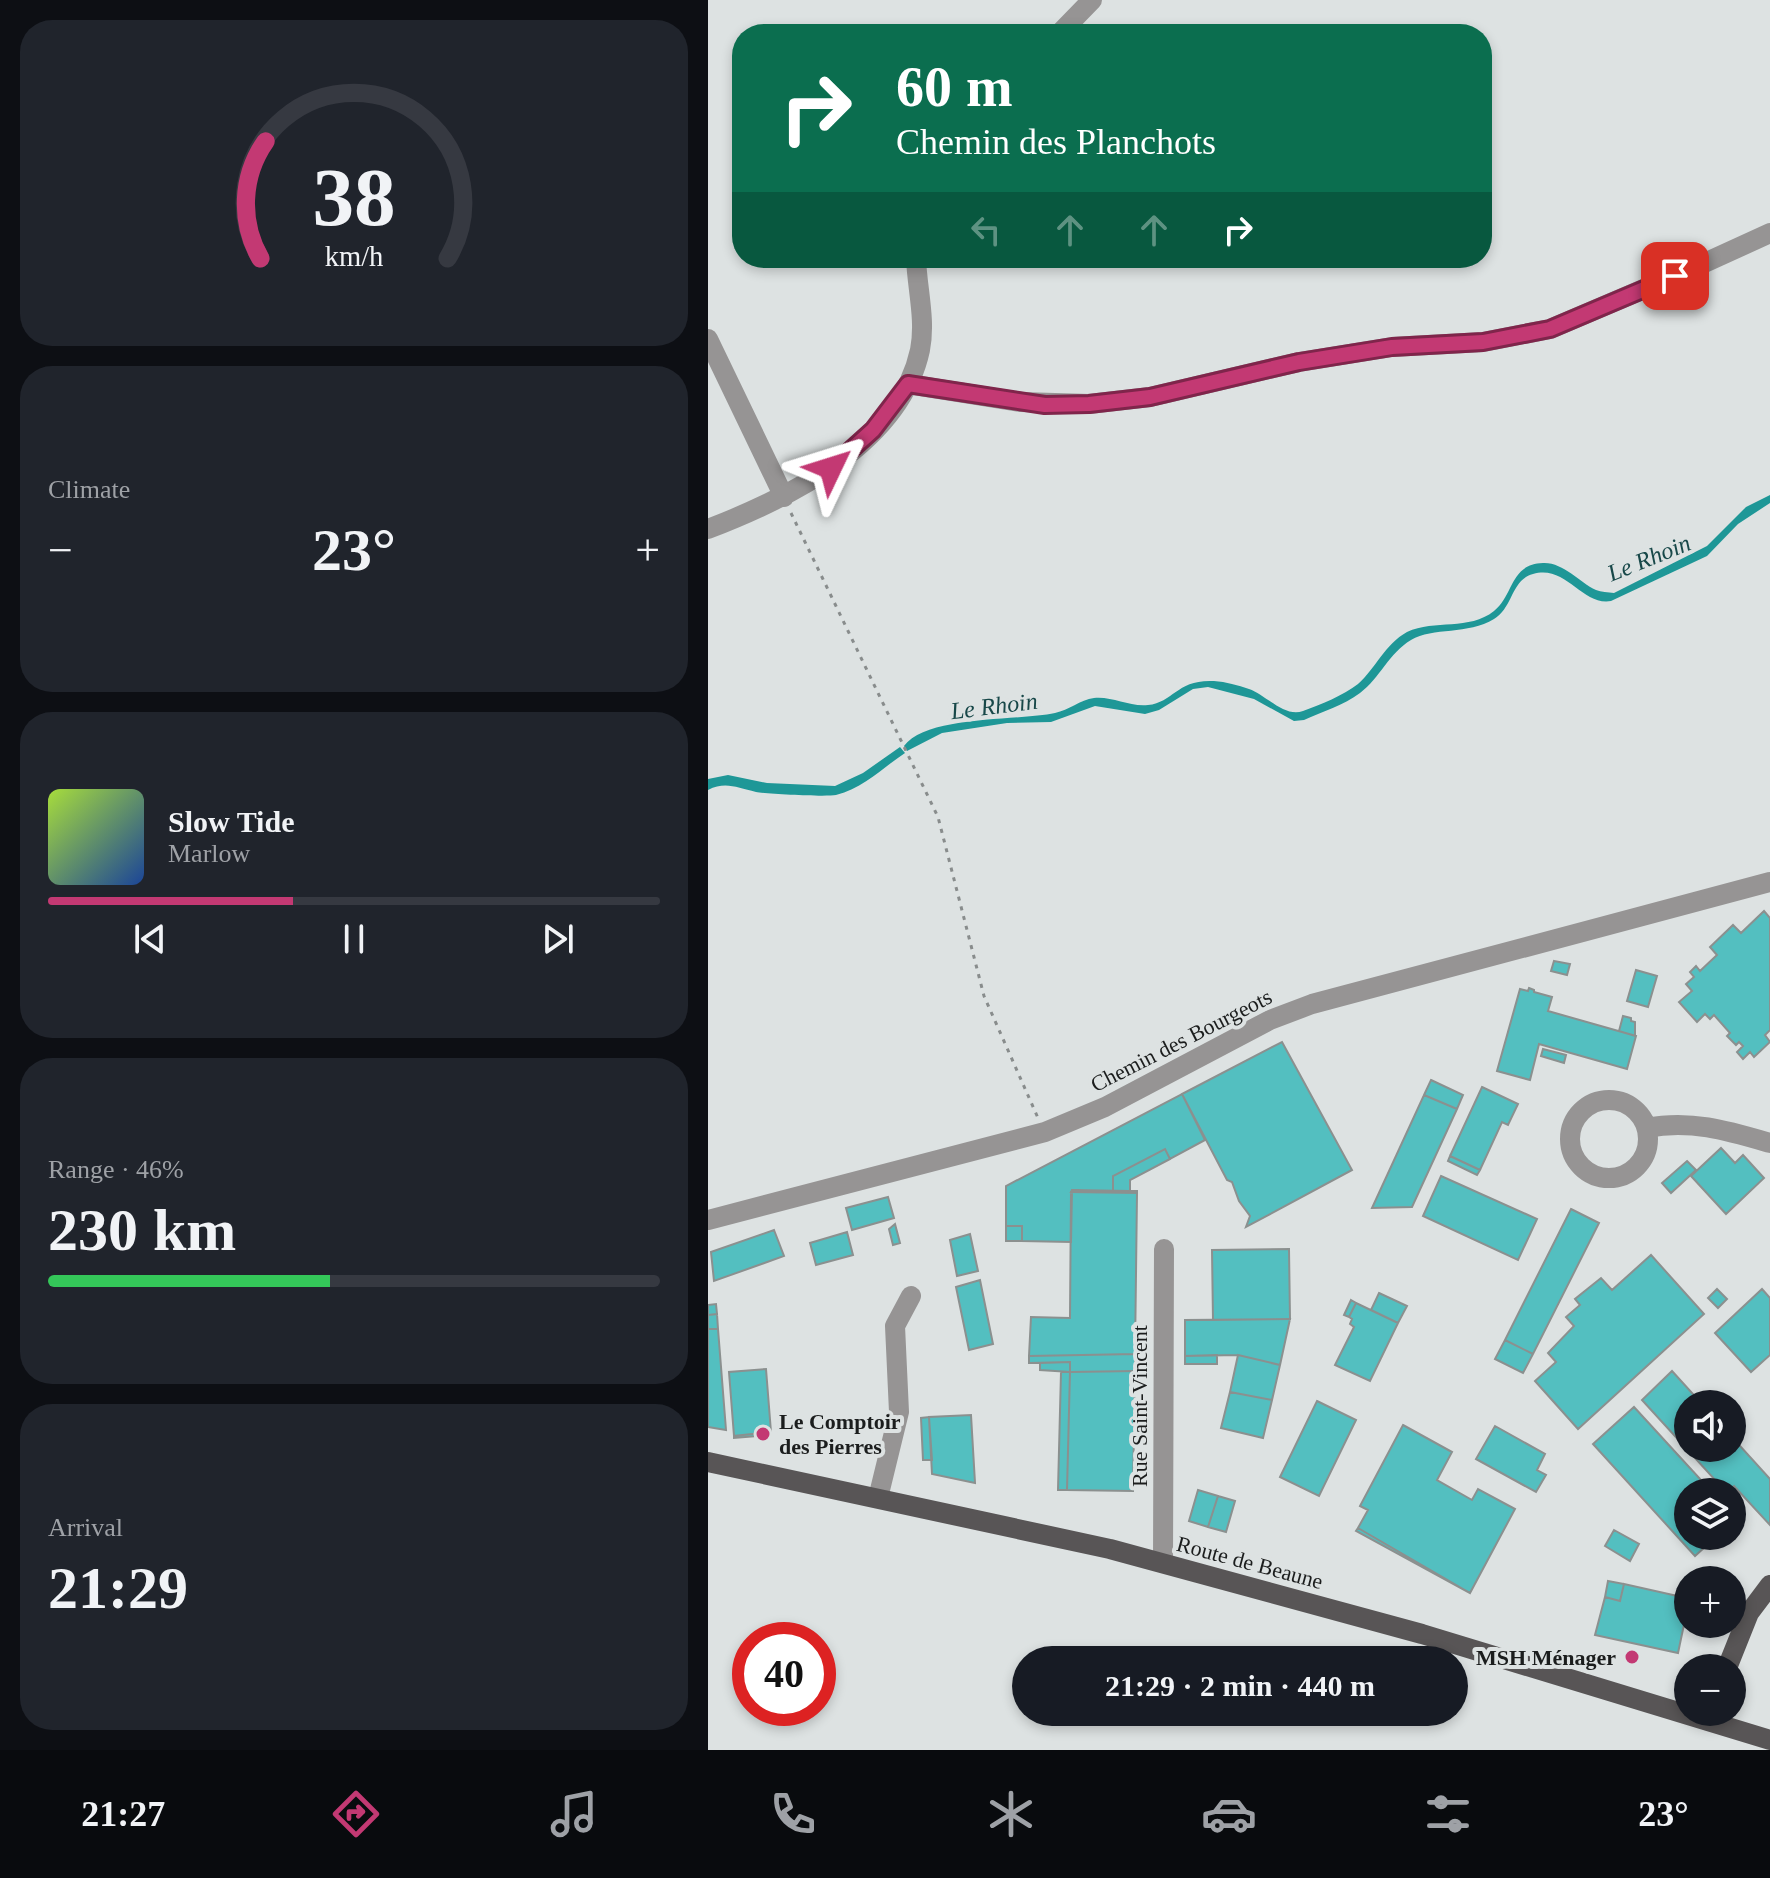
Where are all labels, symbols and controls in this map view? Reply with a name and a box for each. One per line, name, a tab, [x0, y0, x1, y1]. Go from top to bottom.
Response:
icon: right	[764, 56, 868, 160]
text: 60 m	[896, 56, 1013, 118]
text: Chemin des Planchots	[896, 122, 1216, 162]
text: 38	[312, 151, 396, 243]
icon: left	[964, 208, 1008, 252]
icon: ahead	[1048, 208, 1092, 252]
icon: ahead	[1132, 208, 1176, 252]
icon: right	[1216, 208, 1260, 252]
text: km/h	[325, 241, 383, 272]
pin	[1641, 242, 1709, 310]
icon: arrive	[1653, 254, 1697, 298]
position arrow	[789, 426, 873, 510]
text: Climate	[48, 475, 130, 504]
text: 23°	[312, 517, 396, 583]
text: −	[48, 526, 73, 575]
text: +	[635, 526, 660, 575]
water label: Le Rhoin	[1603, 530, 1694, 587]
water label: Le Rhoin	[948, 688, 1039, 724]
text: Slow Tide	[168, 805, 294, 838]
text: Marlow	[168, 839, 250, 868]
icon: previous	[128, 917, 172, 961]
icon: pause	[332, 917, 376, 961]
icon: next	[536, 917, 580, 961]
street label: Chemin des Bourgeots	[1086, 984, 1276, 1097]
text: Range · 46%	[48, 1155, 184, 1184]
text: 230 km	[48, 1197, 236, 1263]
street label: Rue Saint-Vincent	[1127, 1325, 1152, 1487]
map controls	[1674, 1390, 1746, 1726]
button: sound	[1674, 1390, 1746, 1462]
place label: Le Comptoir des Pierres	[779, 1409, 901, 1459]
marker: Le Comptoir des Pierres	[754, 1425, 772, 1443]
button: layers	[1674, 1478, 1746, 1550]
text: Arrival	[48, 1513, 123, 1542]
street label: Route de Beaune	[1174, 1531, 1326, 1594]
text: 21:29	[48, 1555, 188, 1621]
button: +	[1674, 1566, 1746, 1638]
speed limit sign: 40	[732, 1622, 836, 1726]
place label: MSH Ménager	[1476, 1645, 1616, 1670]
marker: MSH Ménager	[1623, 1648, 1641, 1666]
button: −	[1674, 1654, 1746, 1726]
text: 21:29 · 2 min · 440 m	[1105, 1669, 1375, 1702]
icon: directions	[328, 1786, 384, 1842]
icon: music	[546, 1786, 602, 1842]
icon: phone	[765, 1786, 821, 1842]
icon: climate	[983, 1786, 1039, 1842]
icon: car	[1201, 1786, 1257, 1842]
icon: filters	[1420, 1786, 1476, 1842]
text: 21:27	[81, 1794, 165, 1834]
text: 23°	[1638, 1794, 1689, 1834]

